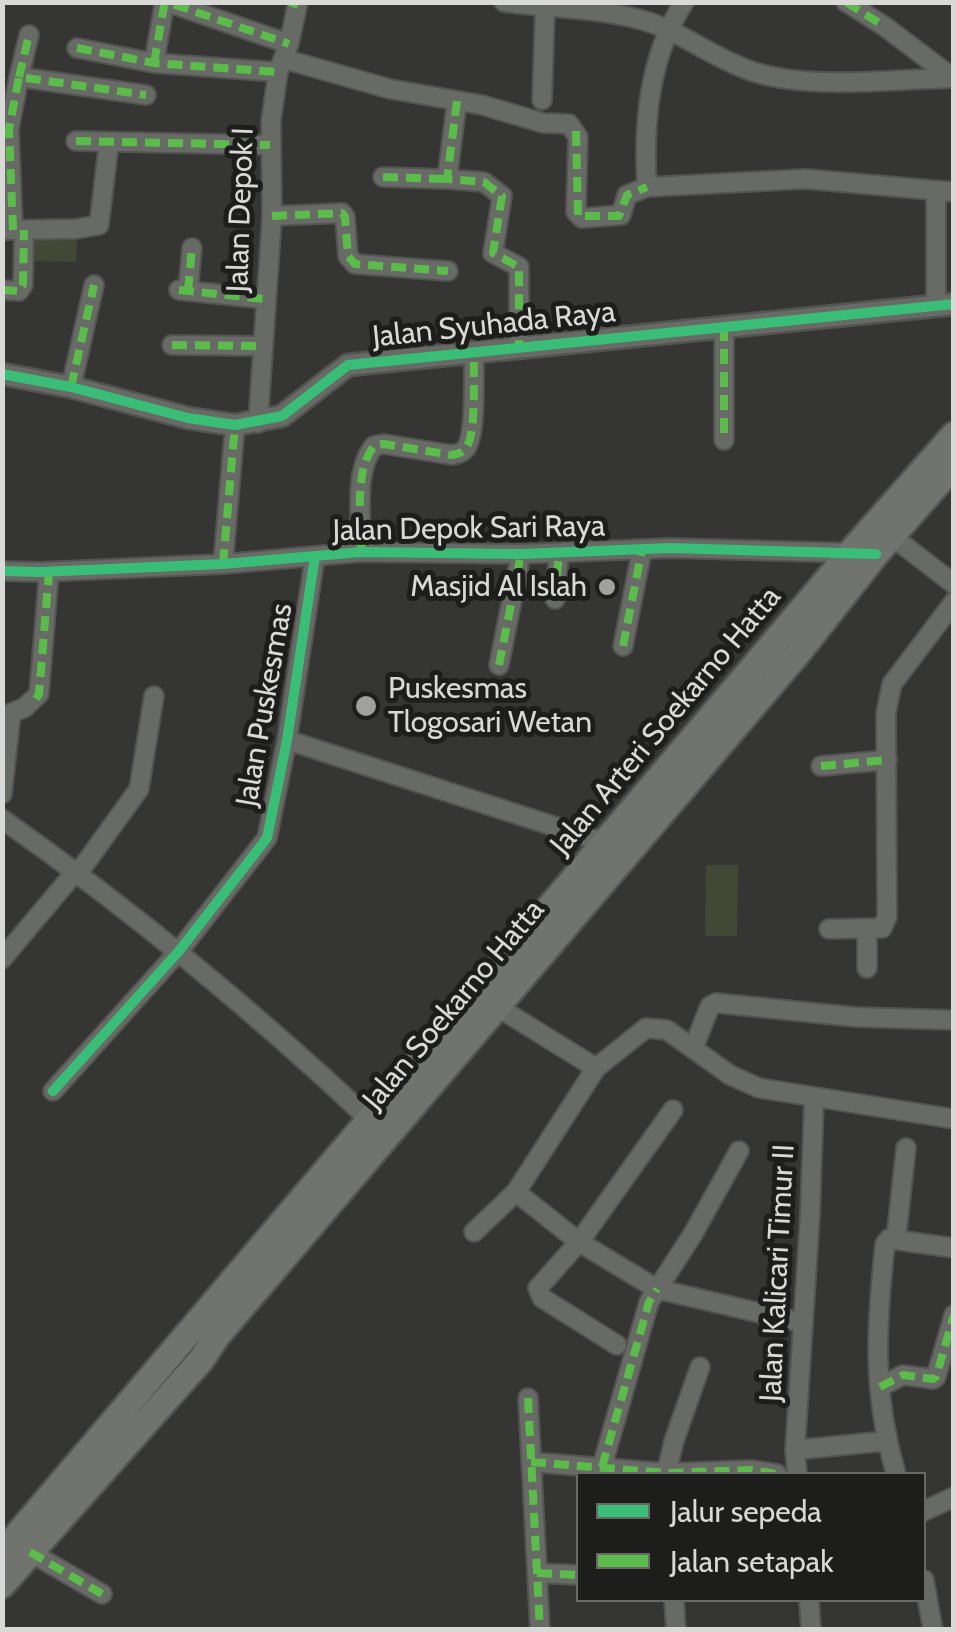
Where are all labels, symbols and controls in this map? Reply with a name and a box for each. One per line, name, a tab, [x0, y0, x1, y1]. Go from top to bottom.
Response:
street label: Jalan Depok I	[220, 127, 262, 293]
street label: Jalan Syuhada Raya	[371, 294, 617, 356]
street label: Jalan Depok Sari Raya	[332, 509, 606, 549]
place label: Masjid Al Islah	[410, 569, 587, 605]
marker: Masjid Al Islah	[596, 576, 618, 598]
street label: Jalan Arteri Soekarno Hatta	[543, 580, 789, 862]
street label: Jalan Puskesmas	[229, 601, 301, 809]
place label: Puskesmas Tlogosari Wetan	[388, 671, 592, 742]
marker: Puskesmas Tlogosari Wetan	[353, 693, 379, 719]
street label: Jalan Soekarno Hatta	[356, 893, 552, 1117]
street label: Jalan Kalicari Timur II	[753, 1143, 803, 1403]
legend	[576, 1472, 926, 1602]
text: Jalur sepeda	[670, 1493, 822, 1530]
text: Jalan setapak	[670, 1543, 834, 1580]

